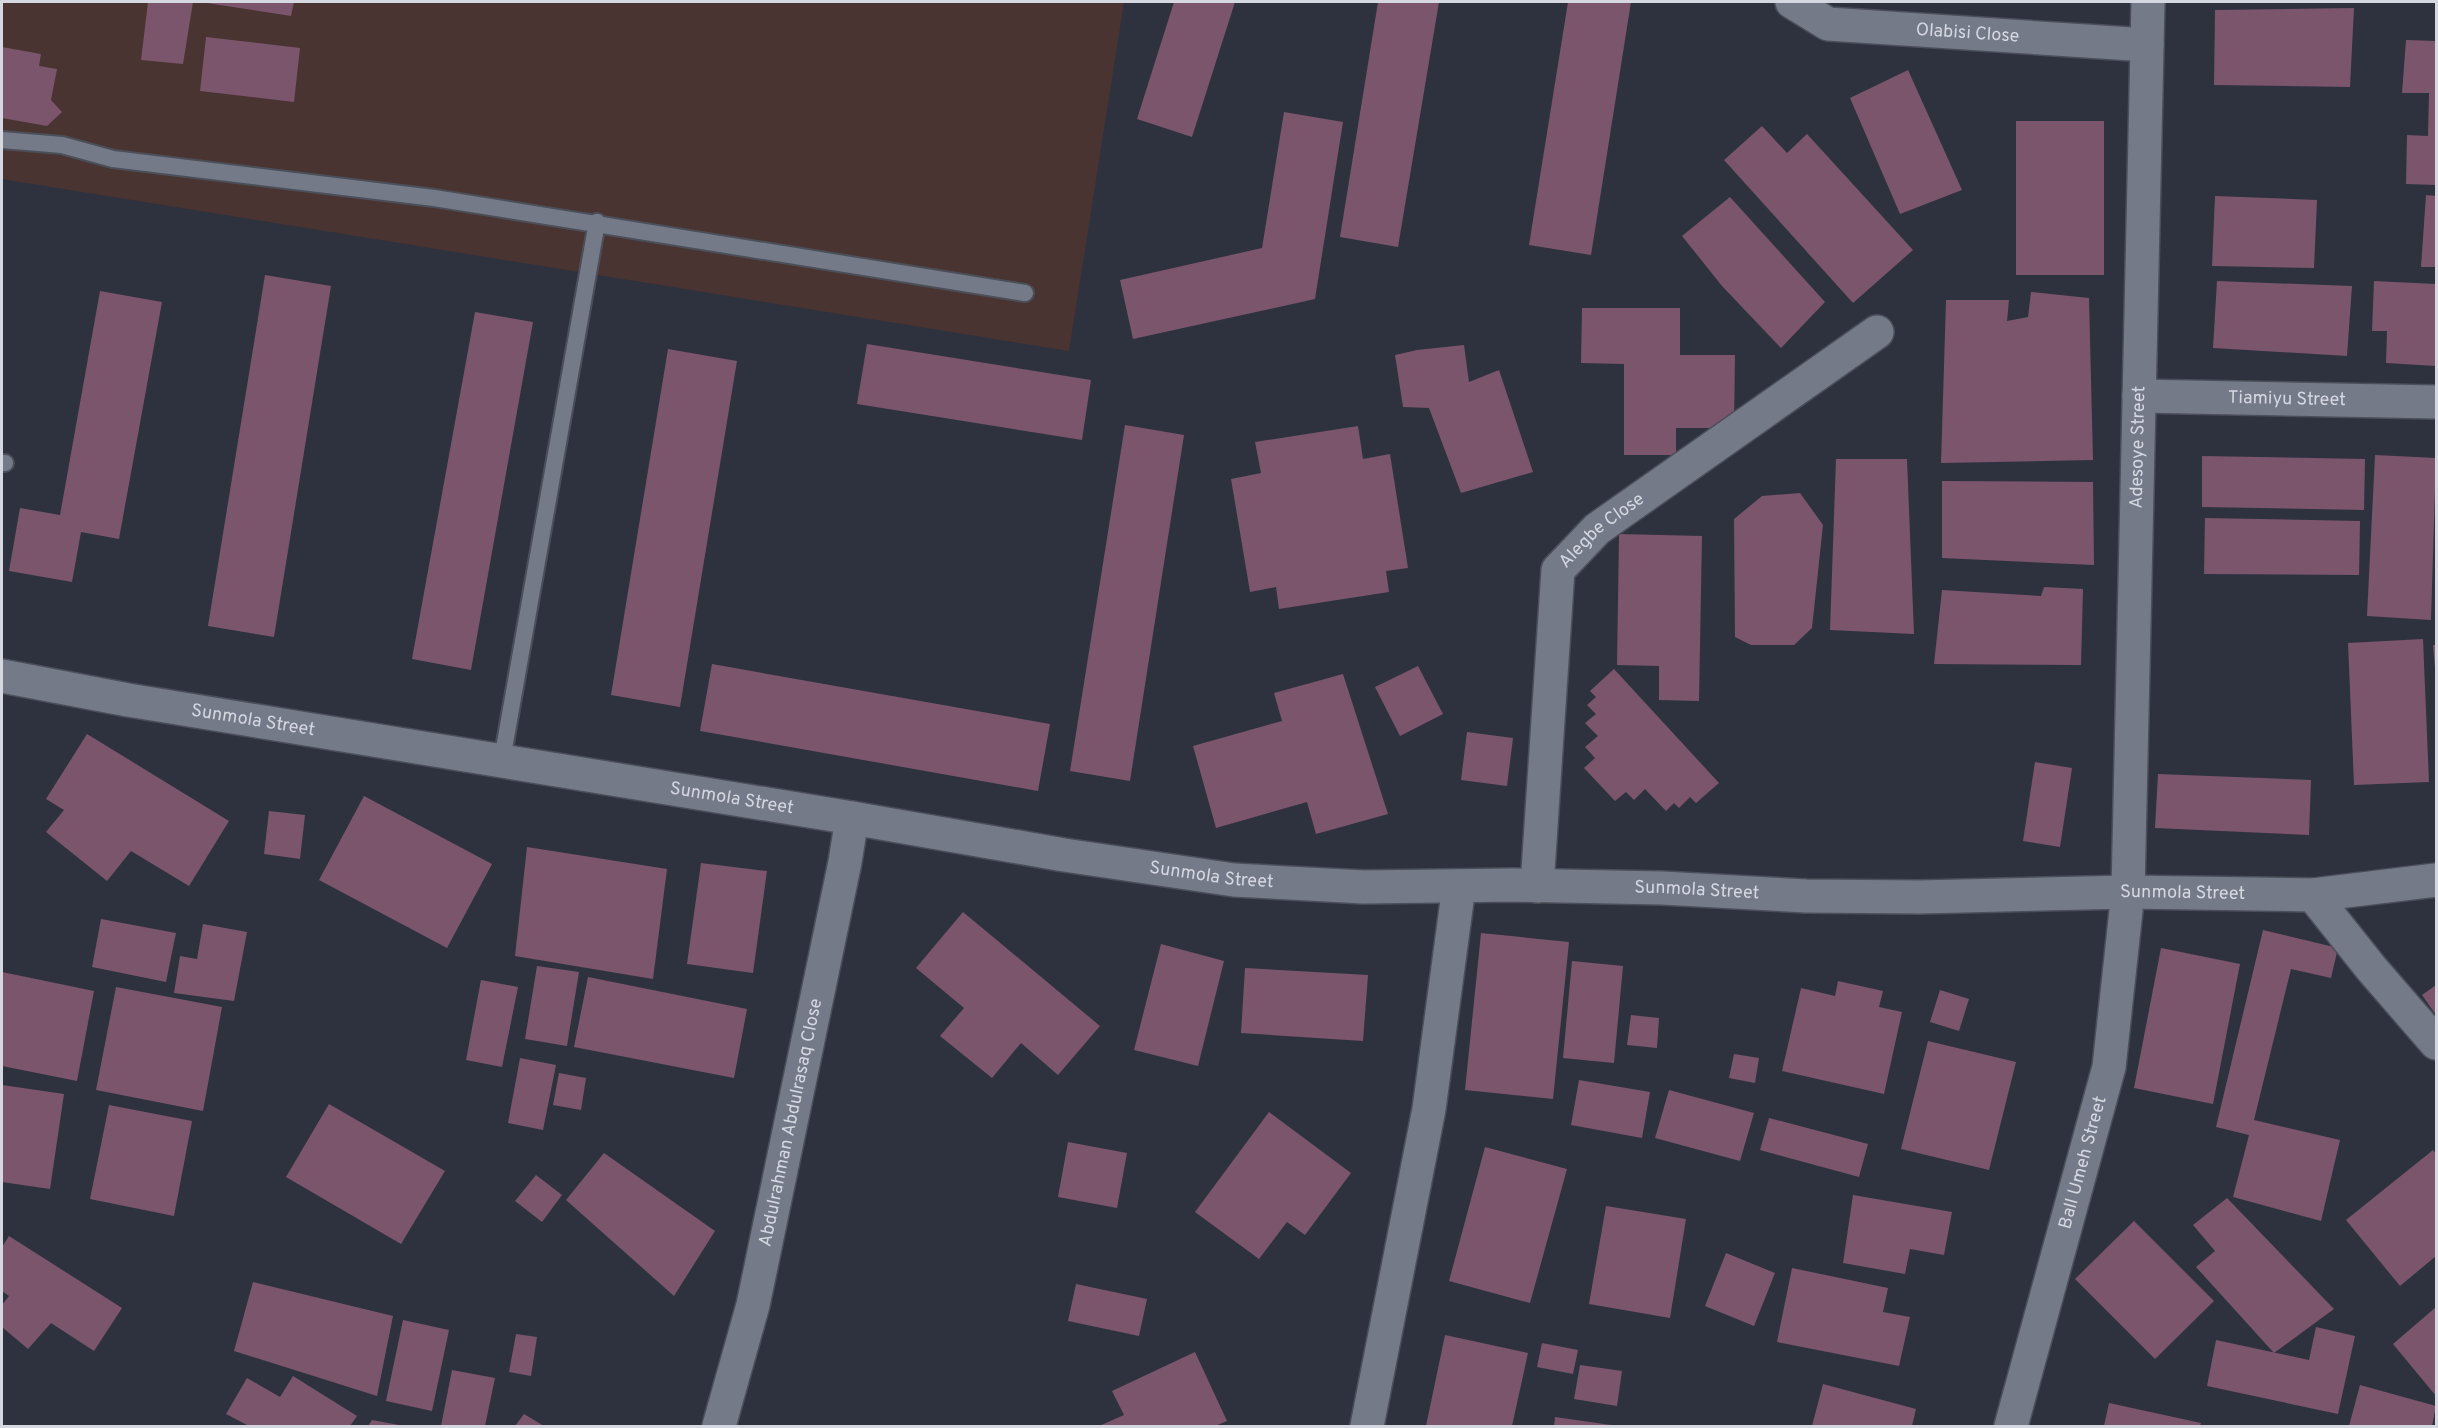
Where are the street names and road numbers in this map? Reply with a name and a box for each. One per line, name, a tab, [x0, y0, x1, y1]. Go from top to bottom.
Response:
street label: Olabisi Close	[1915, 18, 2020, 48]
street label: Adesoye Street	[2125, 386, 2151, 509]
street label: Tiamiyu Street	[2228, 386, 2346, 412]
street label: Alegbe Close	[1554, 488, 1649, 573]
street label: Sunmola Street	[190, 699, 317, 742]
street label: Sunmola Street	[668, 777, 795, 820]
street label: Sunmola Street	[1148, 856, 1274, 894]
street label: Sunmola Street	[1634, 876, 1760, 905]
street label: Sunmola Street	[2120, 880, 2245, 905]
street label: Abdulrahman Abdulrasaq Close	[754, 996, 828, 1249]
street label: Ball Umeh Street	[2054, 1094, 2112, 1232]

